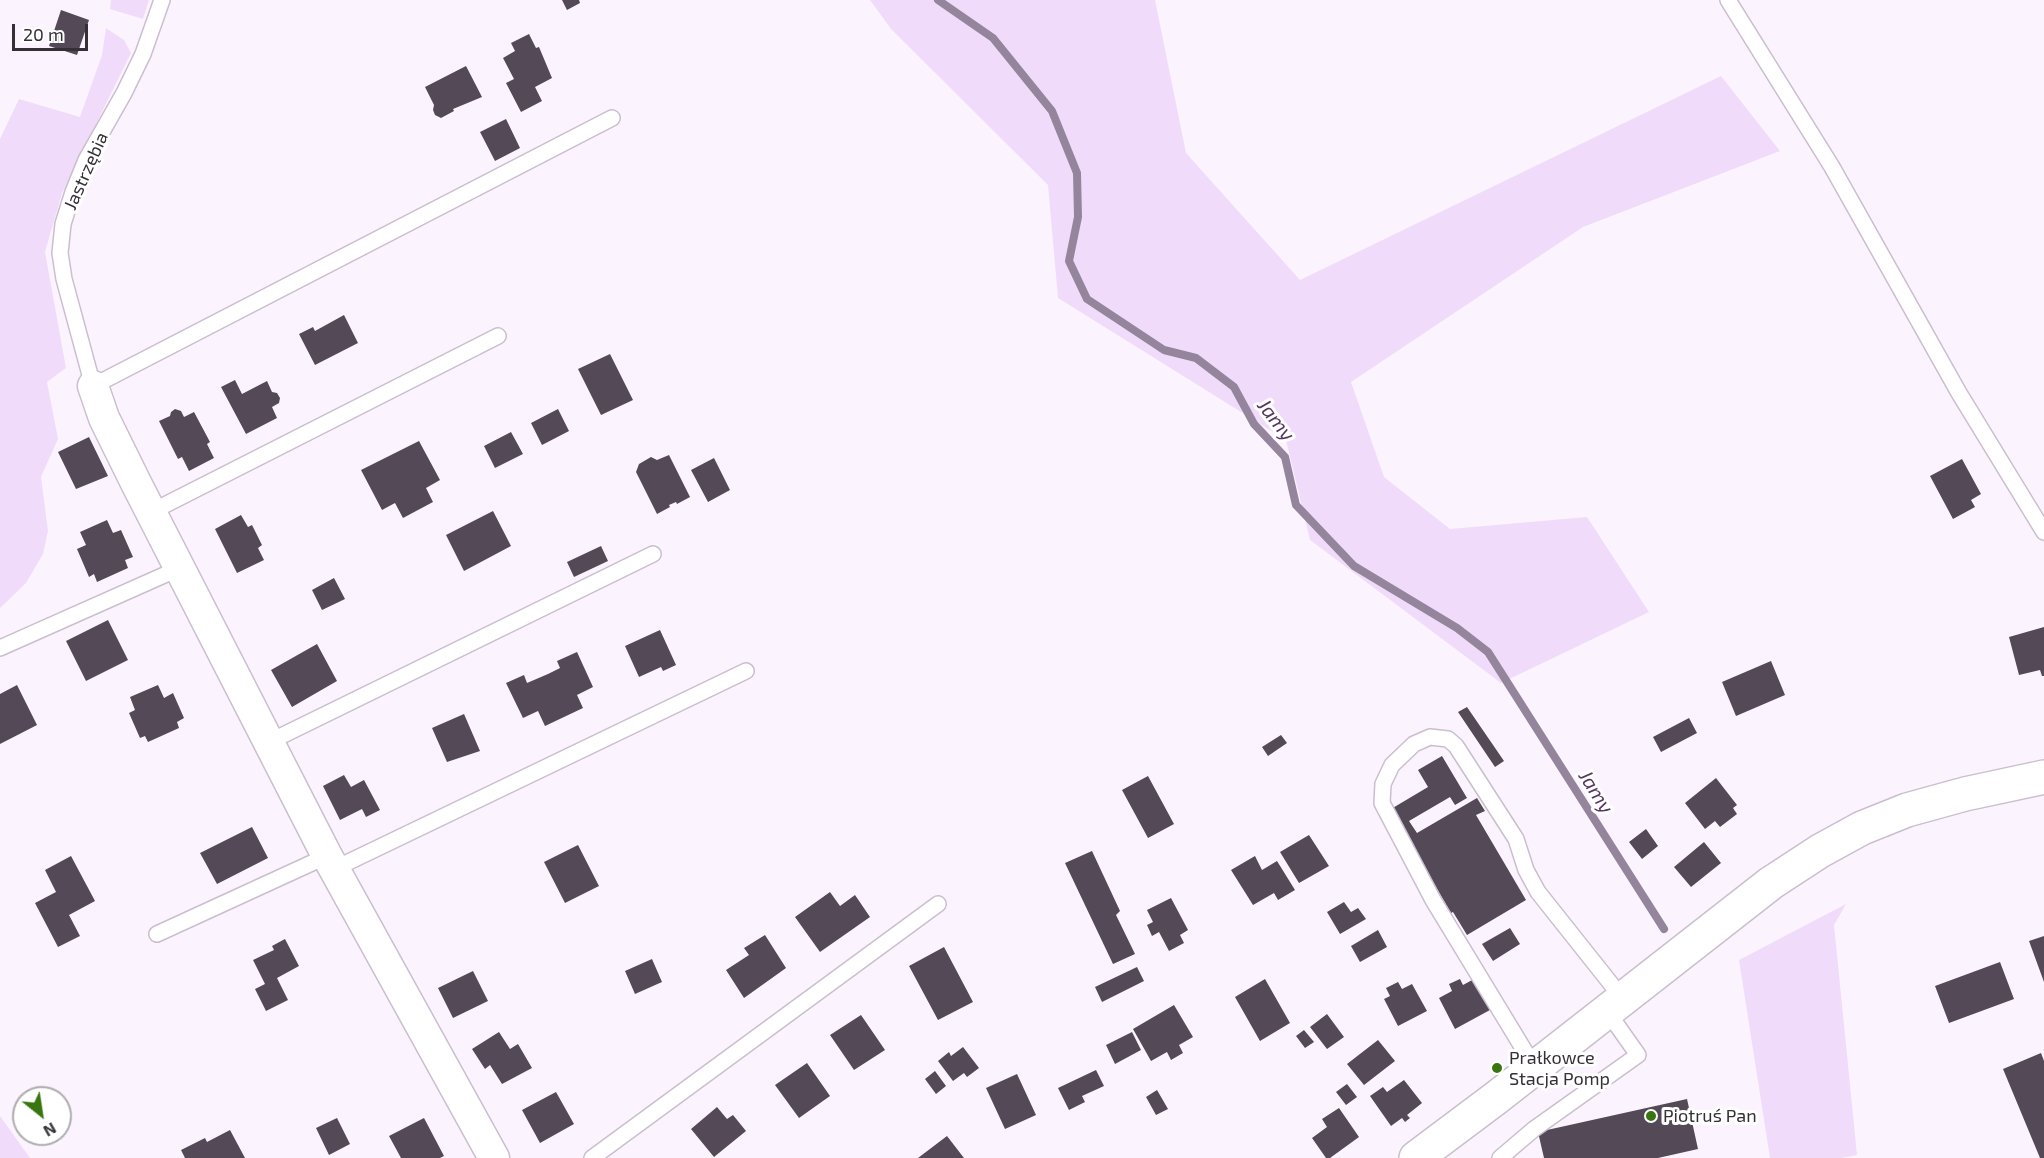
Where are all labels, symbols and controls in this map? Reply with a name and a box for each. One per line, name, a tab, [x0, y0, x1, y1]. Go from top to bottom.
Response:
scale bar	[15, 12, 92, 50]
text: 20 m	[23, 23, 64, 45]
street label: Jastrzębia	[59, 129, 113, 213]
water label: Jamy	[1252, 394, 1300, 446]
water label: Jamy	[1574, 766, 1618, 818]
place label: Prałkowce Stacja Pomp	[1509, 1047, 1610, 1090]
marker: Prałkowce Stacja Pomp	[1490, 1061, 1504, 1075]
north arrow	[12, 1086, 72, 1146]
place label: Piotruś Pan	[1663, 1105, 1757, 1127]
marker: Piotruś Pan	[1644, 1109, 1658, 1123]
text: N	[40, 1119, 60, 1141]

